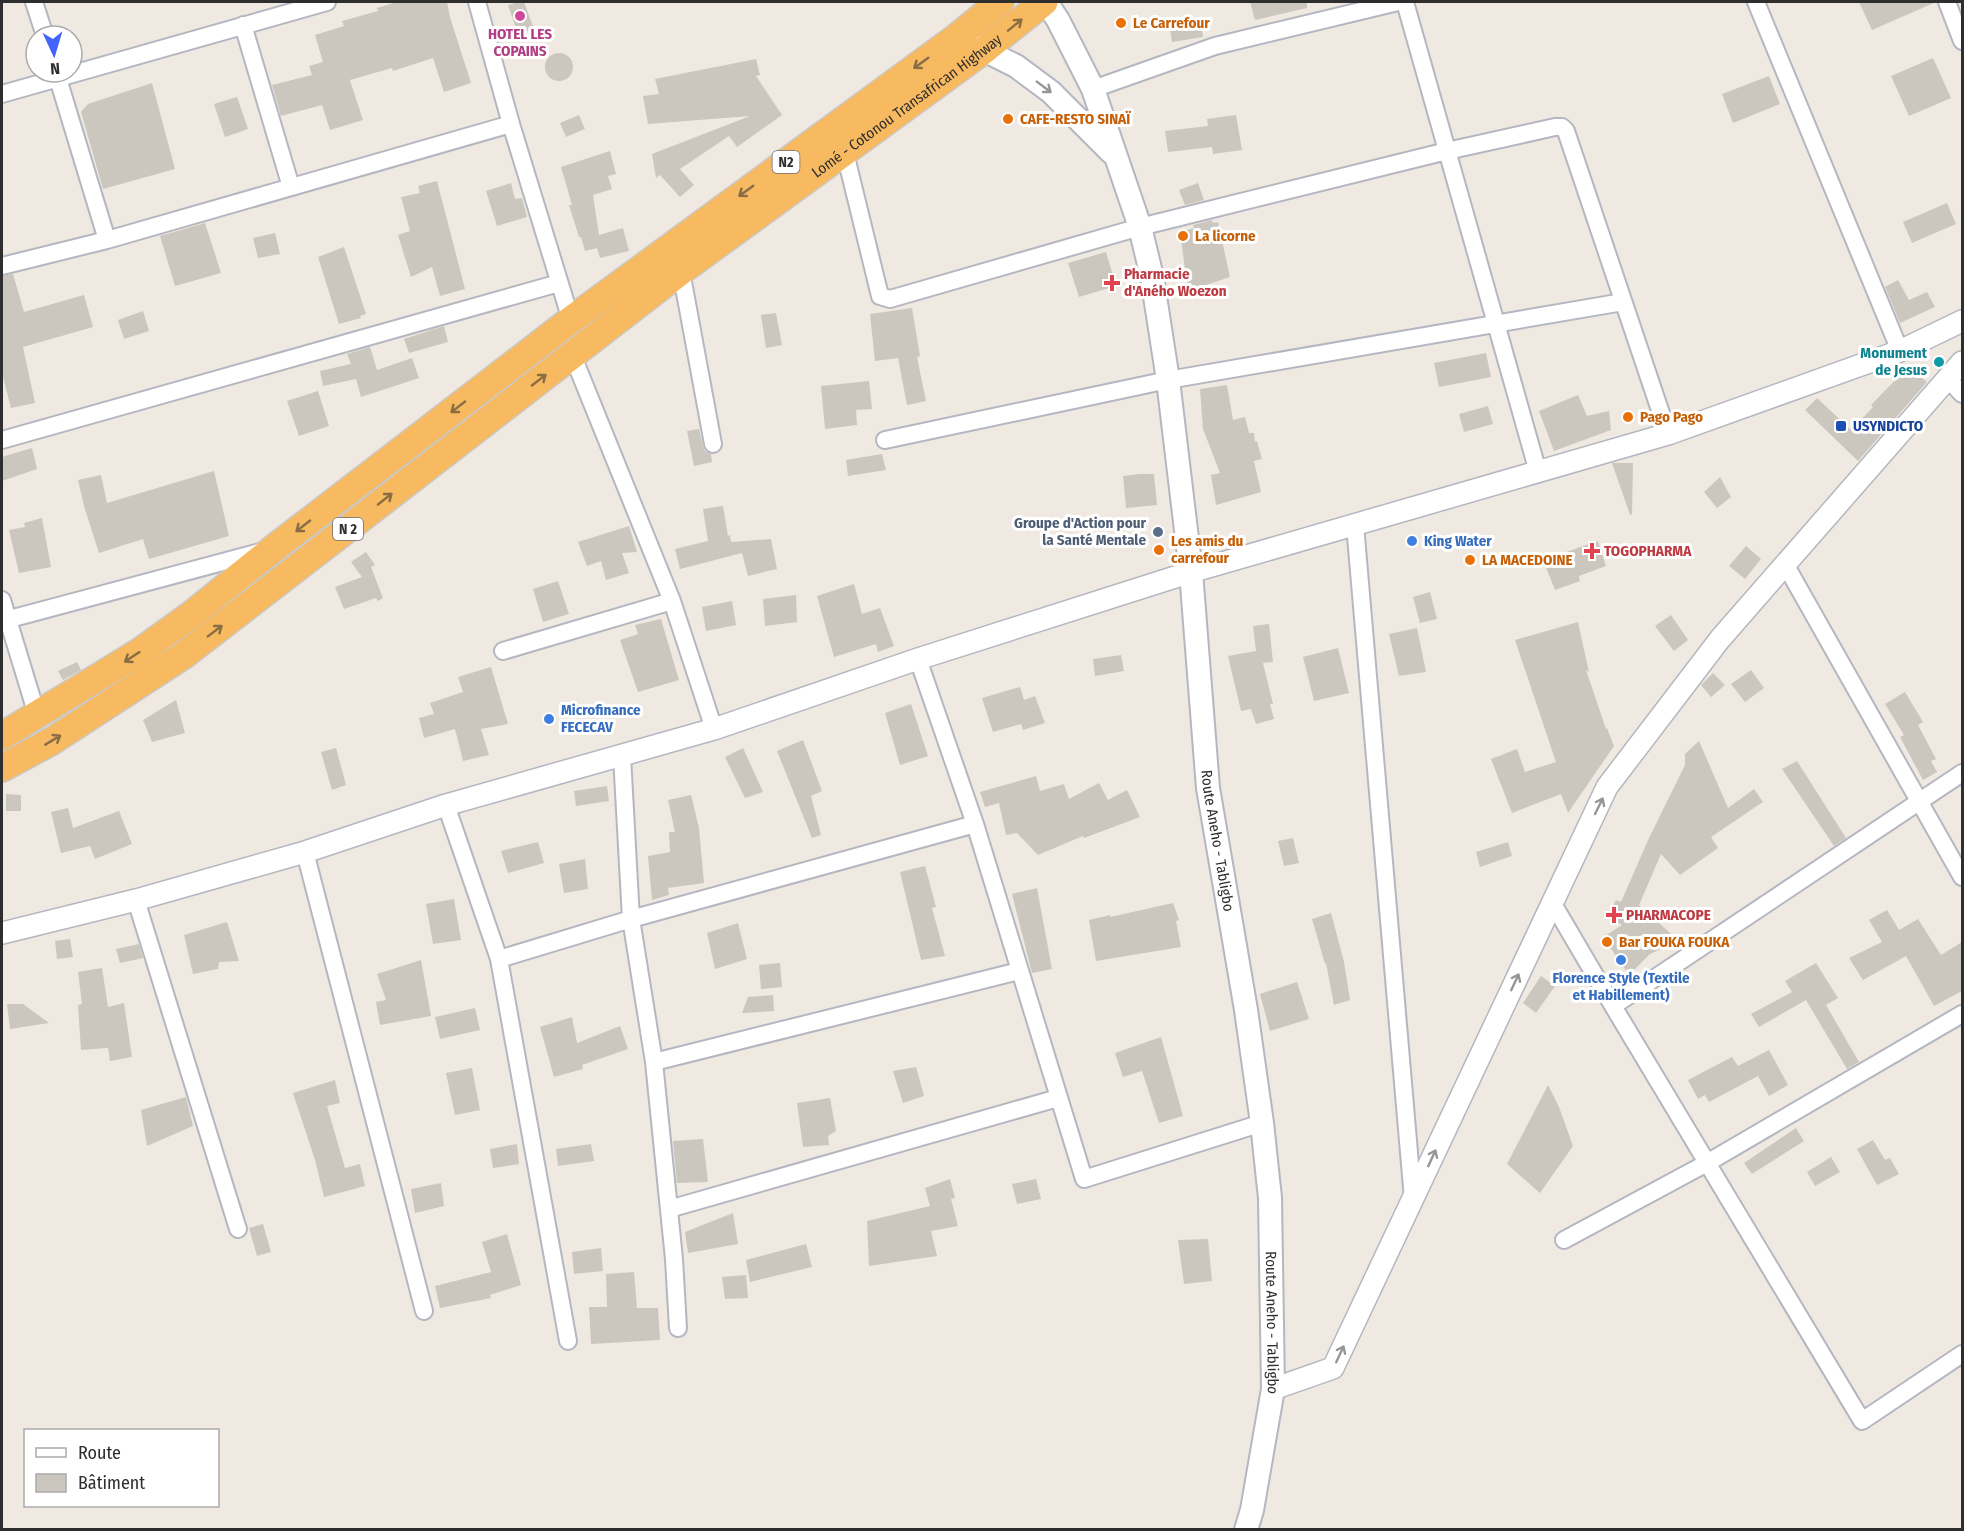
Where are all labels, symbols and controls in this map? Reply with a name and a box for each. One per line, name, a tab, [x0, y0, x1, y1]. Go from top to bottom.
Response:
marker: HOTEL LES COPAINS	[513, 9, 527, 23]
place label: Le Carrefour	[1133, 14, 1210, 32]
marker: Le Carrefour	[1114, 16, 1128, 30]
one-way arrow	[1007, 19, 1023, 32]
north arrow	[24, 24, 84, 84]
place label: HOTEL LES COPAINS	[488, 25, 552, 60]
street label: Lomé - Cotonou Transafrican Highway	[808, 30, 1006, 182]
one-way arrow	[913, 57, 929, 70]
text: N	[50, 59, 60, 78]
one-way arrow	[1035, 80, 1051, 93]
place label: CAFE-RESTO SINAÏ	[1020, 110, 1131, 128]
marker: CAFE-RESTO SINAÏ	[1001, 112, 1015, 126]
road number: N2	[772, 151, 800, 173]
one-way arrow	[739, 185, 755, 197]
place label: La licorne	[1195, 227, 1256, 245]
marker: La licorne	[1176, 229, 1190, 243]
place label: Pharmacie d'Aného Woezon	[1124, 265, 1227, 300]
marker: Pharmacie d'Aného Woezon	[1105, 276, 1119, 290]
place label: Monument de Jesus	[1860, 344, 1928, 379]
marker: Monument de Jesus	[1932, 355, 1946, 369]
one-way arrow	[531, 373, 547, 386]
one-way arrow	[450, 400, 466, 413]
place label: Pago Pago	[1640, 408, 1703, 426]
marker: Pago Pago	[1621, 410, 1635, 424]
place label: USYNDICTO	[1853, 417, 1923, 435]
marker: USYNDICTO	[1834, 419, 1848, 433]
one-way arrow	[377, 493, 393, 506]
place label: Groupe d'Action pour la Santé Mentale	[1014, 514, 1146, 549]
road number: N 2	[333, 518, 363, 540]
one-way arrow	[296, 519, 312, 532]
marker: Groupe d'Action pour la Santé Mentale	[1151, 525, 1165, 539]
place label: Les amis du carrefour	[1171, 532, 1243, 567]
place label: King Water	[1424, 532, 1492, 550]
marker: King Water	[1405, 534, 1419, 548]
place label: TOGOPHARMA	[1604, 542, 1692, 560]
marker: Les amis du carrefour	[1152, 543, 1166, 557]
marker: TOGOPHARMA	[1585, 544, 1599, 558]
place label: LA MACEDOINE	[1482, 551, 1573, 569]
marker: LA MACEDOINE	[1463, 553, 1477, 567]
one-way arrow	[206, 625, 222, 638]
one-way arrow	[124, 651, 141, 663]
place label: Microfinance FECECAV	[561, 701, 641, 736]
marker: Microfinance FECECAV	[542, 712, 556, 726]
one-way arrow	[44, 734, 61, 746]
street label: Route Aneho - Tabligbo	[1198, 769, 1238, 913]
one-way arrow	[1593, 797, 1605, 815]
place label: PHARMACOPE	[1626, 906, 1711, 924]
marker: PHARMACOPE	[1607, 908, 1621, 922]
place label: Bar FOUKA FOUKA	[1619, 933, 1730, 951]
marker: Bar FOUKA FOUKA	[1600, 935, 1614, 949]
marker: Florence Style (Textile et Habillement)	[1614, 953, 1628, 967]
place label: Florence Style (Textile et Habillement)	[1552, 969, 1690, 1004]
one-way arrow	[1509, 973, 1521, 991]
one-way arrow	[1426, 1150, 1438, 1168]
street label: Route Aneho - Tabligbo	[1262, 1251, 1282, 1396]
one-way arrow	[1335, 1345, 1347, 1363]
legend	[24, 1429, 219, 1507]
text: Route	[78, 1442, 121, 1464]
text: Bâtiment	[78, 1472, 145, 1494]

